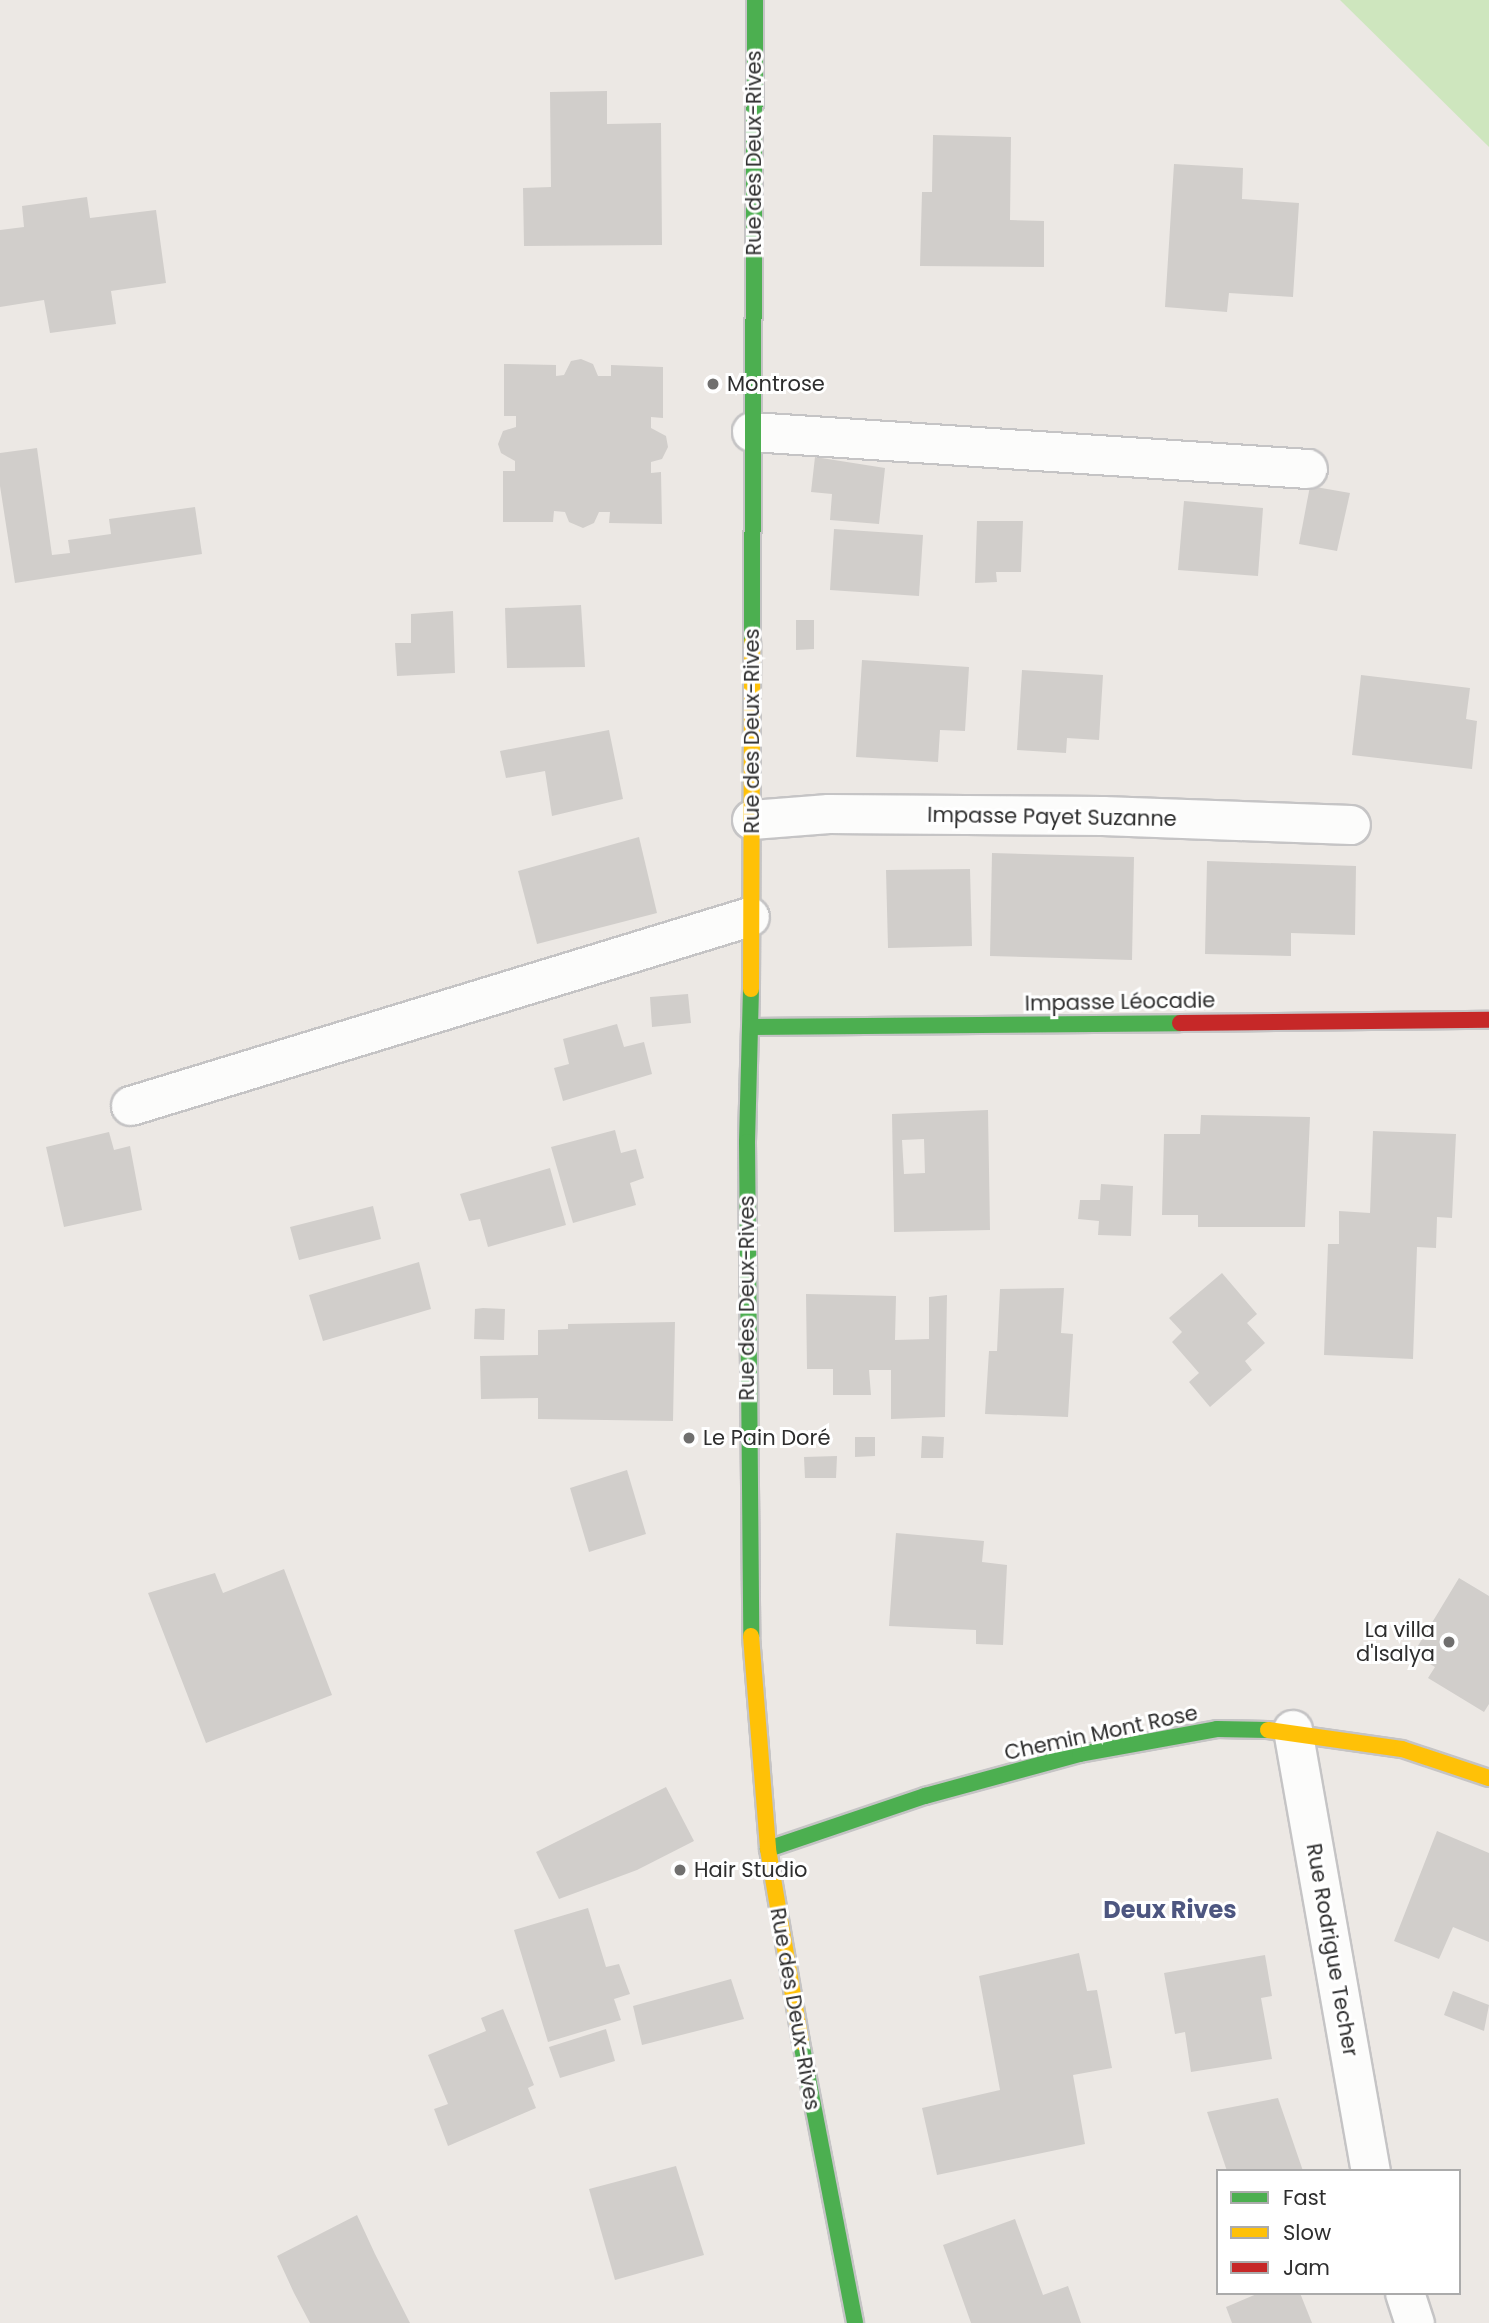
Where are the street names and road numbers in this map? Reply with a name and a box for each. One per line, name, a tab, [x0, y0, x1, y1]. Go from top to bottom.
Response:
street label: Rue des Deux-Rives	[741, 50, 767, 256]
street label: Rue des Deux-Rives	[739, 628, 765, 834]
street label: Impasse Payet Suzanne	[927, 802, 1177, 832]
street label: Impasse Léocadie	[1024, 988, 1216, 1016]
street label: Rue des Deux-Rives	[734, 1195, 760, 1401]
street label: Chemin Mont Rose	[1002, 1700, 1200, 1766]
street label: Rue Rodrigue Techer	[1301, 1841, 1363, 2059]
street label: Rue des Deux-Rives	[765, 1906, 825, 2112]

